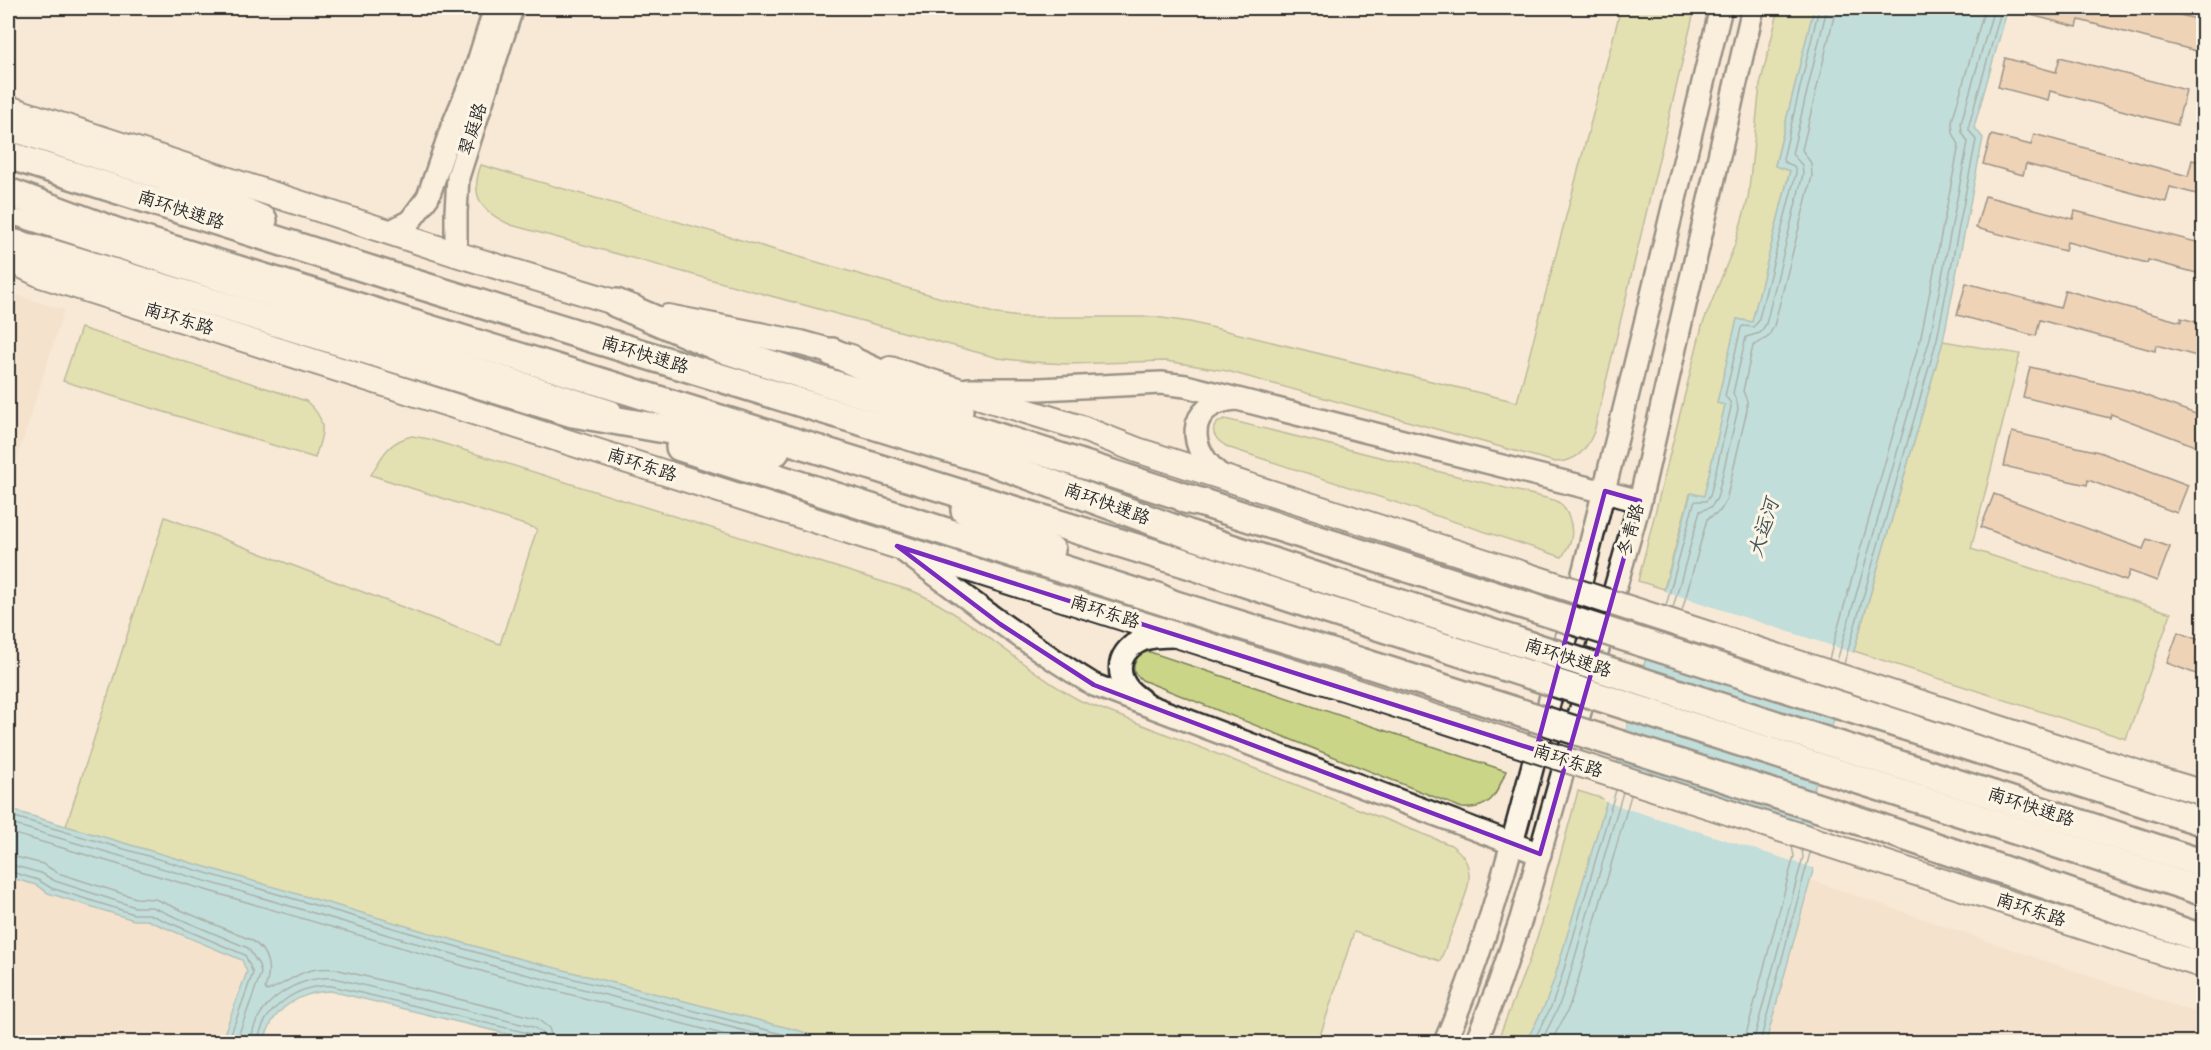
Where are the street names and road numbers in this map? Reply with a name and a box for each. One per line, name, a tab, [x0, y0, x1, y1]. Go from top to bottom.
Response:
street label: 翠庭路	[453, 99, 493, 159]
street label: 南环快速路	[134, 184, 228, 236]
street label: 南环东路	[141, 297, 217, 341]
street label: 南环快速路	[598, 330, 692, 380]
street label: 南环东路	[604, 442, 680, 488]
street label: 南环快速路	[1060, 477, 1154, 531]
street label: 冬青路	[1612, 501, 1650, 559]
street label: 南环东路	[1067, 589, 1143, 635]
street label: 南环快速路	[1521, 632, 1615, 684]
street label: 南环东路	[1530, 738, 1606, 784]
street label: 南环快速路	[1984, 781, 2078, 833]
street label: 南环东路	[1993, 887, 2069, 933]

